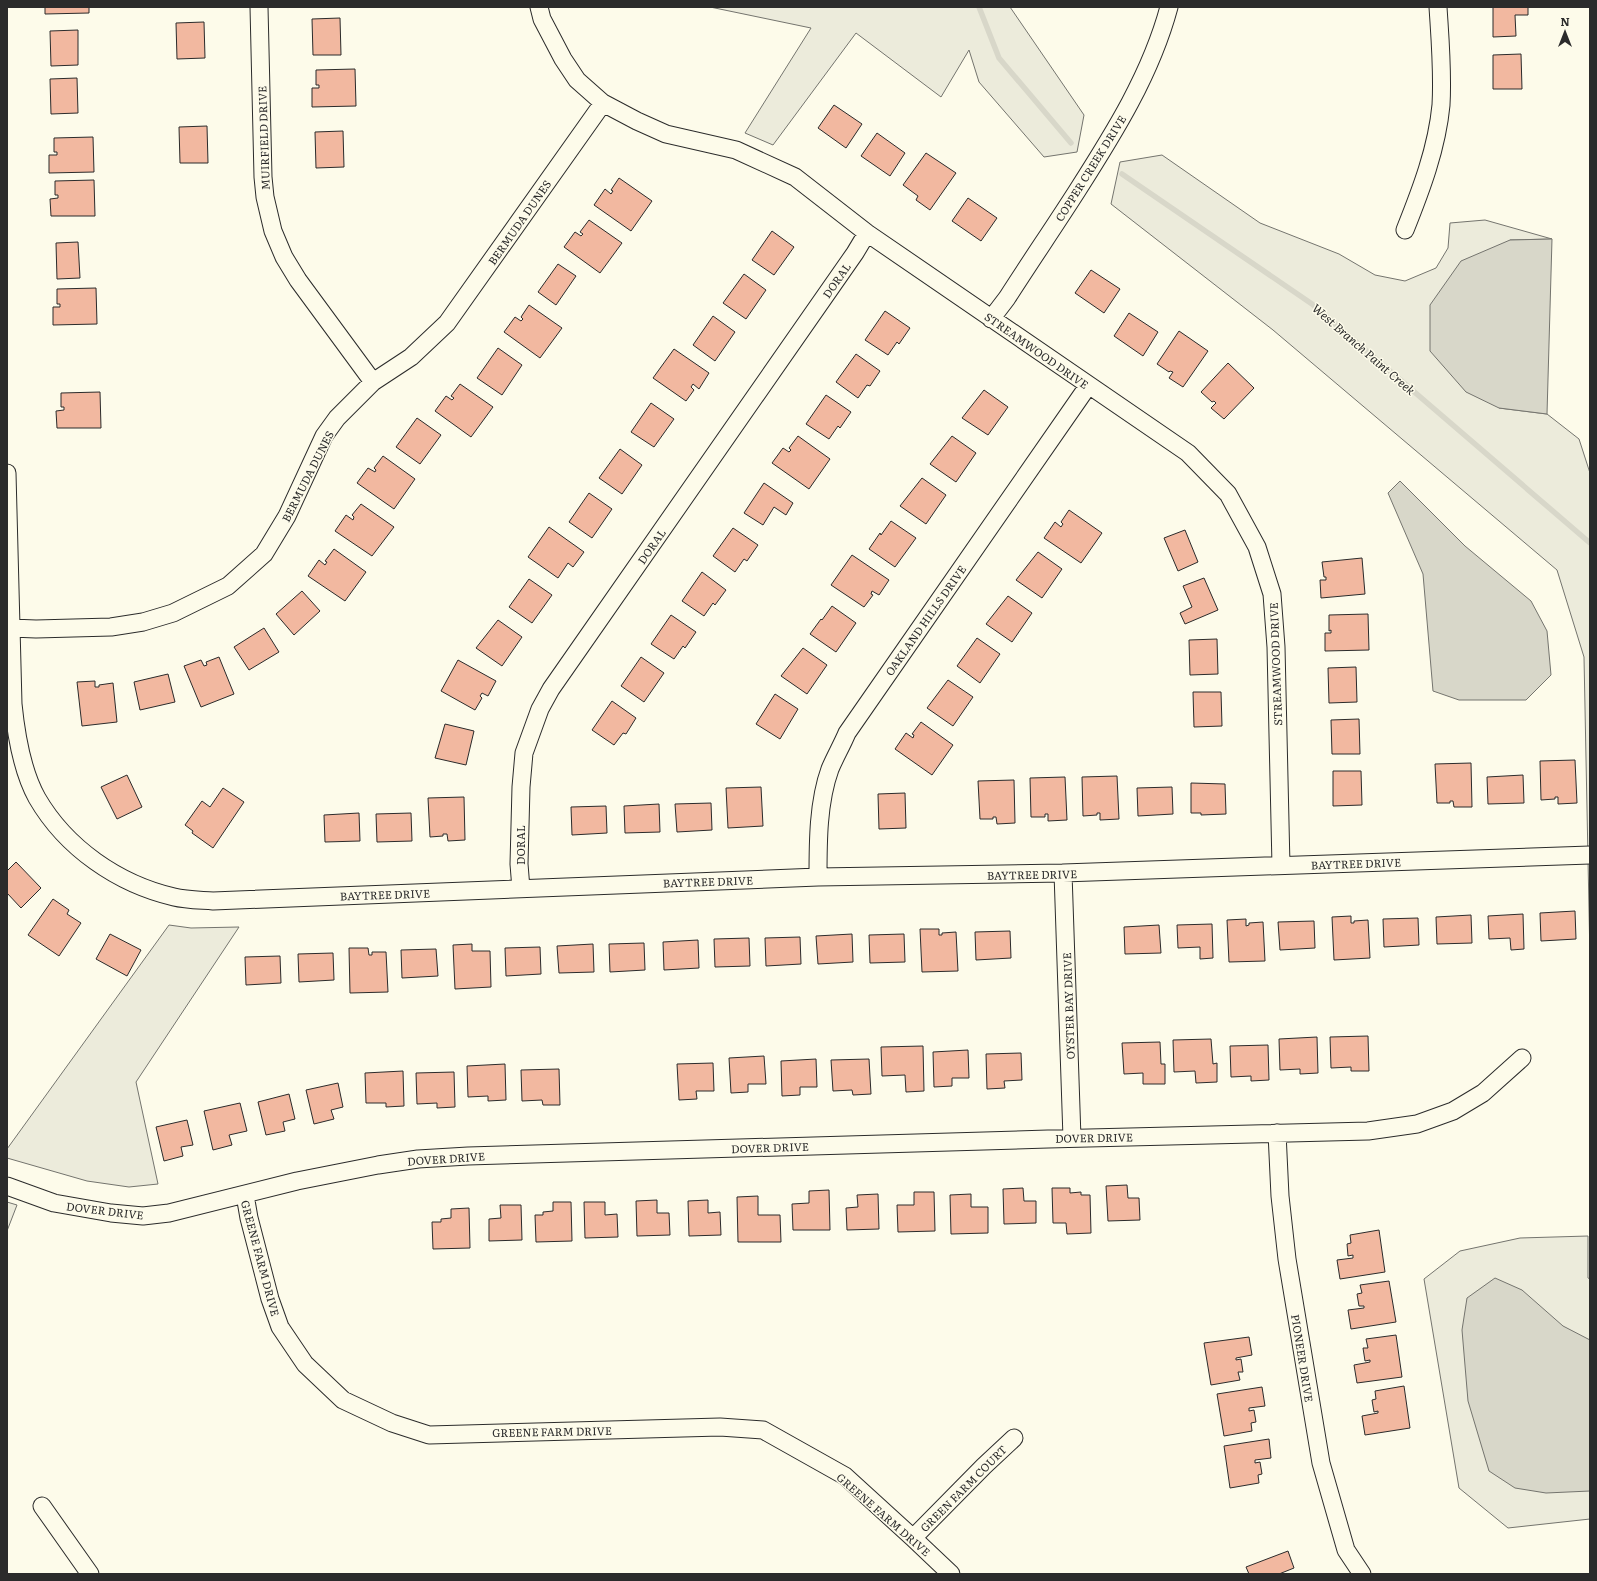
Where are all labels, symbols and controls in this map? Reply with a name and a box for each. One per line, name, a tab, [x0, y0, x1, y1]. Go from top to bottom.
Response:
north arrow	[1545, 12, 1585, 52]
text: N	[1560, 13, 1570, 29]
street label: MUIRFIELD DRIVE	[253, 86, 273, 190]
street label: COPPER CREEK DRIVE	[1051, 112, 1129, 224]
street label: BERMUDA DUNES	[484, 176, 554, 268]
street label: DORAL	[818, 259, 854, 301]
water label: West Branch Paint Creek	[1308, 299, 1420, 399]
street label: STREAMWOOD DRIVE	[982, 308, 1092, 392]
street label: BERMUDA DUNES	[277, 428, 337, 524]
street label: DORAL	[633, 525, 669, 567]
street label: OAKLAND HILLS DRIVE	[881, 562, 969, 678]
street label: STREAMWOOD DRIVE	[1265, 602, 1285, 726]
street label: DORAL	[512, 825, 528, 865]
street label: BAYTREE DRIVE	[1311, 853, 1401, 873]
street label: BAYTREE DRIVE	[987, 865, 1077, 883]
street label: BAYTREE DRIVE	[663, 871, 753, 891]
street label: BAYTREE DRIVE	[340, 884, 430, 904]
street label: OYSTER BAY DRIVE	[1058, 952, 1078, 1060]
street label: DOVER DRIVE	[1055, 1128, 1133, 1146]
street label: DOVER DRIVE	[731, 1138, 809, 1156]
street label: DOVER DRIVE	[407, 1147, 485, 1169]
street label: DOVER DRIVE	[65, 1197, 145, 1223]
street label: GREENE FARM DRIVE	[238, 1198, 284, 1318]
street label: PIONEER DRIVE	[1288, 1313, 1318, 1403]
street label: GREENE FARM DRIVE	[492, 1422, 612, 1440]
street label: GREEN FARM COURT	[916, 1441, 1010, 1535]
street label: GREENE FARM DRIVE	[834, 1469, 934, 1559]

